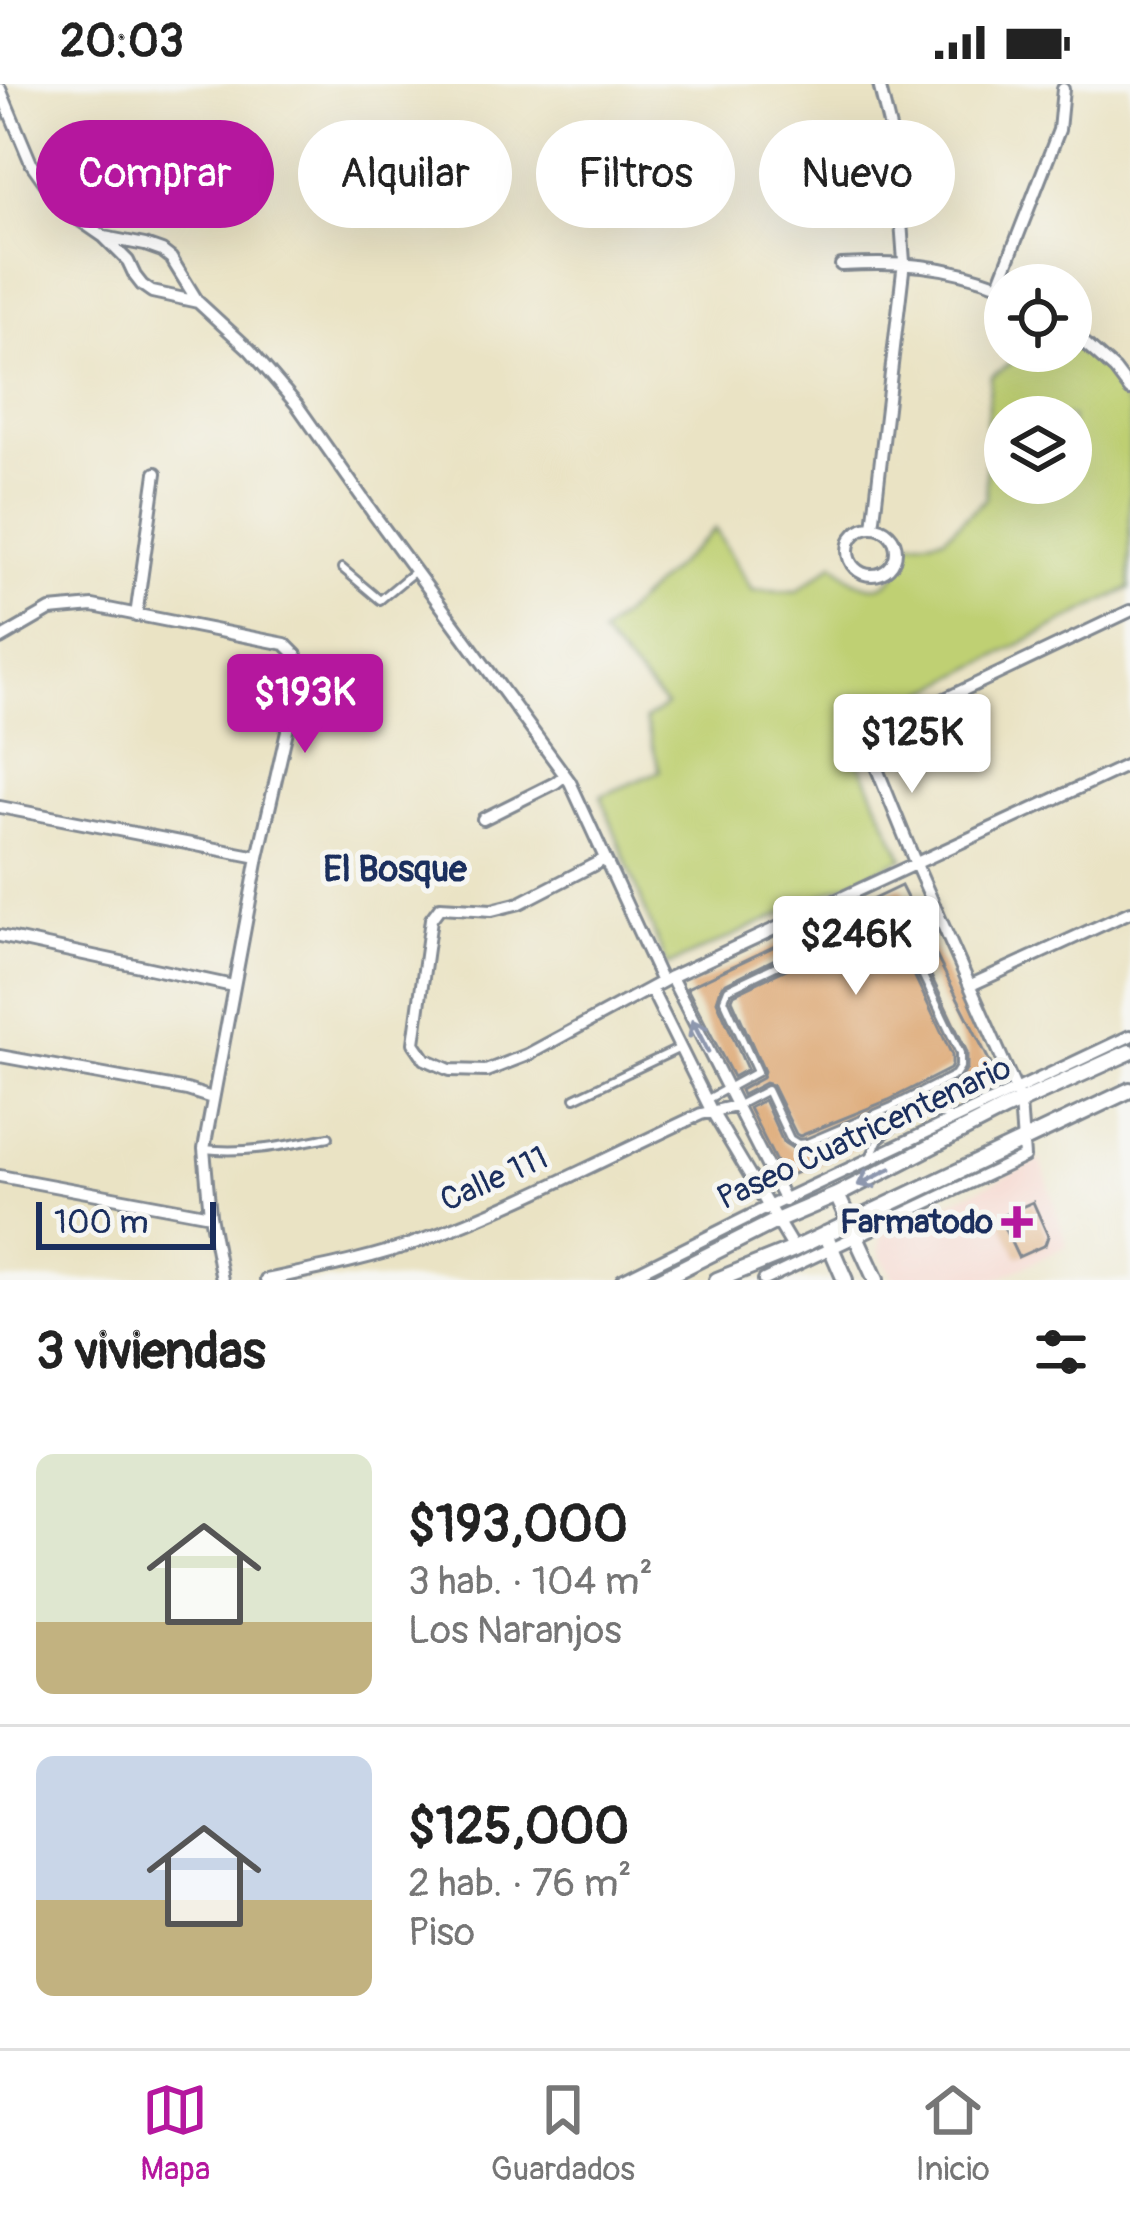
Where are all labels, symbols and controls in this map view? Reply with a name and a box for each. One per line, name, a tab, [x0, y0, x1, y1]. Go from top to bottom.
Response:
text: 20:03	[60, 14, 184, 70]
chip: Comprar	[36, 120, 274, 228]
chip: Alquilar	[298, 120, 512, 228]
chip: Filtros	[536, 120, 735, 228]
chip: Nuevo	[759, 120, 955, 228]
map controls	[984, 264, 1092, 504]
button: locate	[984, 264, 1092, 372]
button: layers	[984, 396, 1092, 504]
pin: $193K	[221, 654, 389, 756]
text: $193K	[254, 668, 356, 717]
pin: $125K	[828, 694, 996, 796]
text: $125K	[861, 708, 963, 757]
district label: El Bosque	[323, 847, 468, 892]
pin: $246K	[772, 896, 940, 998]
text: $246K	[800, 910, 912, 959]
one-way arrow	[688, 1018, 711, 1054]
street label: Paseo Cuatricentenario	[711, 1047, 1017, 1219]
street label: Calle 111	[434, 1137, 554, 1221]
one-way arrow	[857, 1166, 892, 1189]
scale bar	[36, 1196, 216, 1249]
text: 100 m	[54, 1202, 148, 1243]
place label: Farmatodo	[840, 1202, 993, 1243]
marker: Farmatodo	[1004, 1209, 1030, 1235]
icon: filters	[1028, 1319, 1094, 1385]
text: 3 viviendas	[36, 1320, 266, 1384]
text: $193,000	[408, 1493, 628, 1557]
icon: home	[132, 1502, 276, 1646]
text: 3 hab. · 104 m²	[408, 1557, 653, 1606]
text: Los Naranjos	[408, 1606, 622, 1655]
text: $125,000	[408, 1795, 629, 1859]
icon: home	[132, 1804, 276, 1948]
text: 2 hab. · 76 m²	[408, 1859, 632, 1908]
text: Piso	[408, 1908, 475, 1957]
tab: Mapa	[140, 2077, 210, 2190]
tab: Guardados	[491, 2077, 635, 2190]
tab: Inicio	[916, 2077, 990, 2190]

